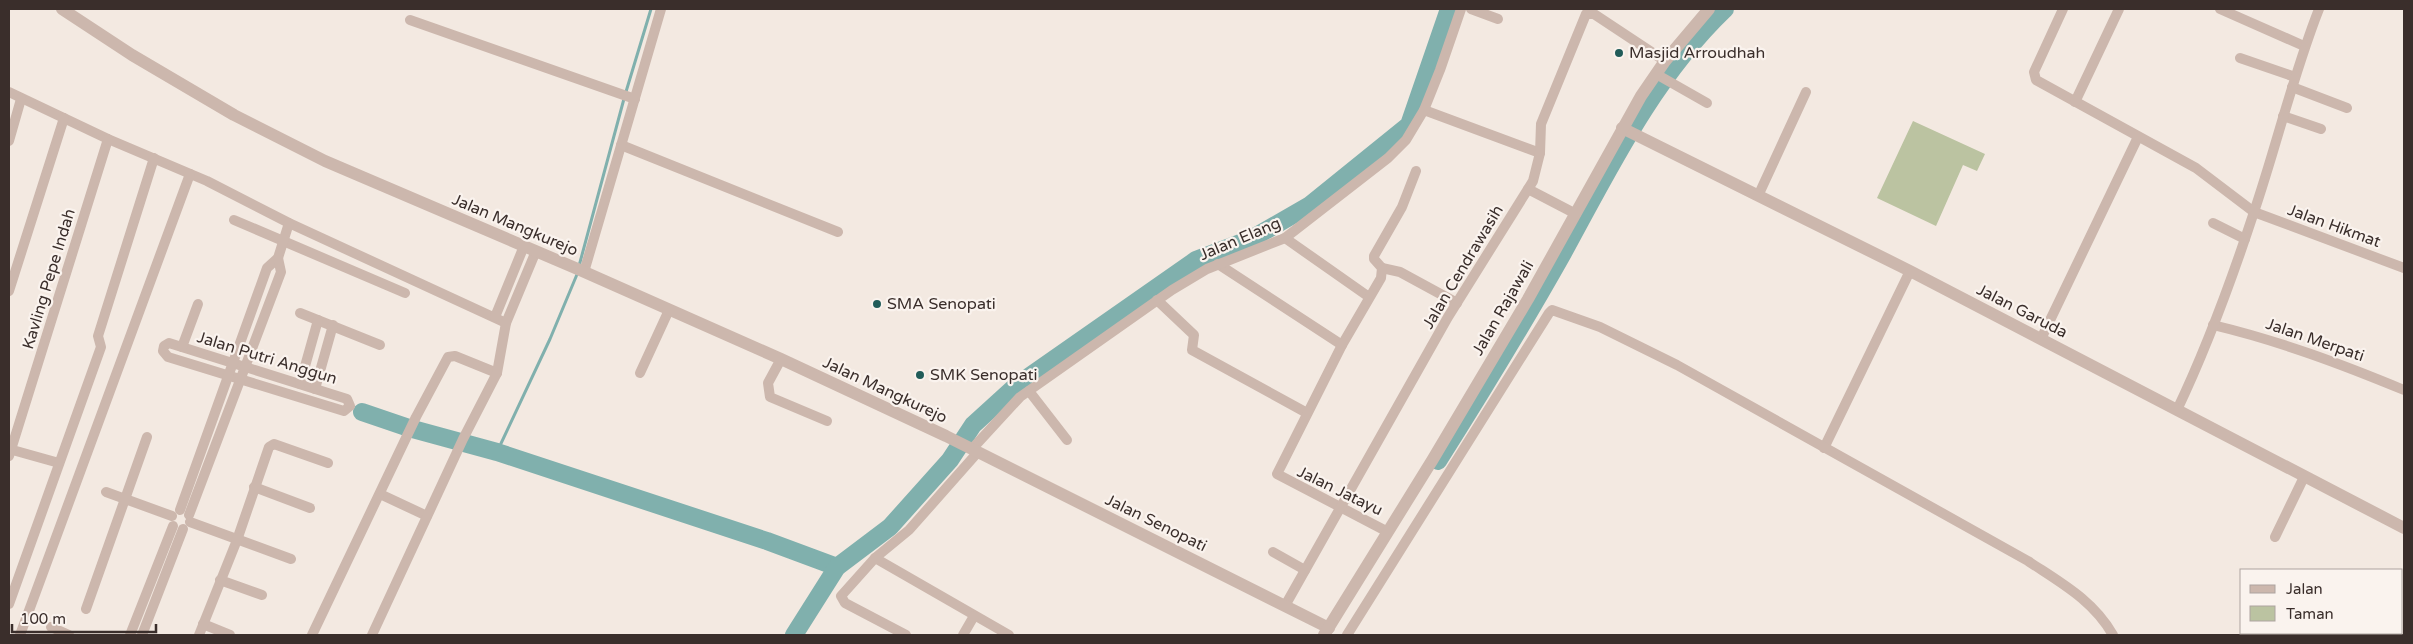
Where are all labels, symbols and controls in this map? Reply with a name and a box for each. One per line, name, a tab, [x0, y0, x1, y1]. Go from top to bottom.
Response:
place label: Masjid Arroudhah	[1629, 43, 1765, 63]
marker: Masjid Arroudhah	[1613, 47, 1625, 59]
street label: Jalan Mangkurejo	[449, 189, 581, 261]
street label: Jalan Hikmat	[2285, 200, 2383, 252]
street label: Jalan Cendrawasih	[1418, 201, 1508, 333]
street label: Kavling Pepe Indah	[18, 206, 80, 352]
street label: Jalan Elang	[1196, 213, 1284, 265]
street label: Jalan Rajawali	[1468, 257, 1538, 359]
street label: Jalan Garuda	[1973, 280, 2071, 342]
place label: SMA Senopati	[887, 294, 996, 314]
marker: SMA Senopati	[871, 298, 883, 310]
street label: Jalan Merpati	[2263, 314, 2367, 366]
street label: Jalan Putri Anggun	[195, 327, 339, 389]
street label: Jalan Mangkurejo	[820, 352, 950, 428]
place label: SMK Senopati	[930, 365, 1038, 385]
marker: SMK Senopati	[914, 369, 926, 381]
street label: Jalan Jatayu	[1294, 462, 1386, 520]
street label: Jalan Senopati	[1102, 490, 1210, 556]
legend	[2240, 569, 2403, 634]
text: Jalan	[2286, 580, 2323, 598]
scale bar	[12, 602, 156, 634]
text: Taman	[2286, 605, 2334, 623]
text: 100 m	[20, 610, 66, 628]

